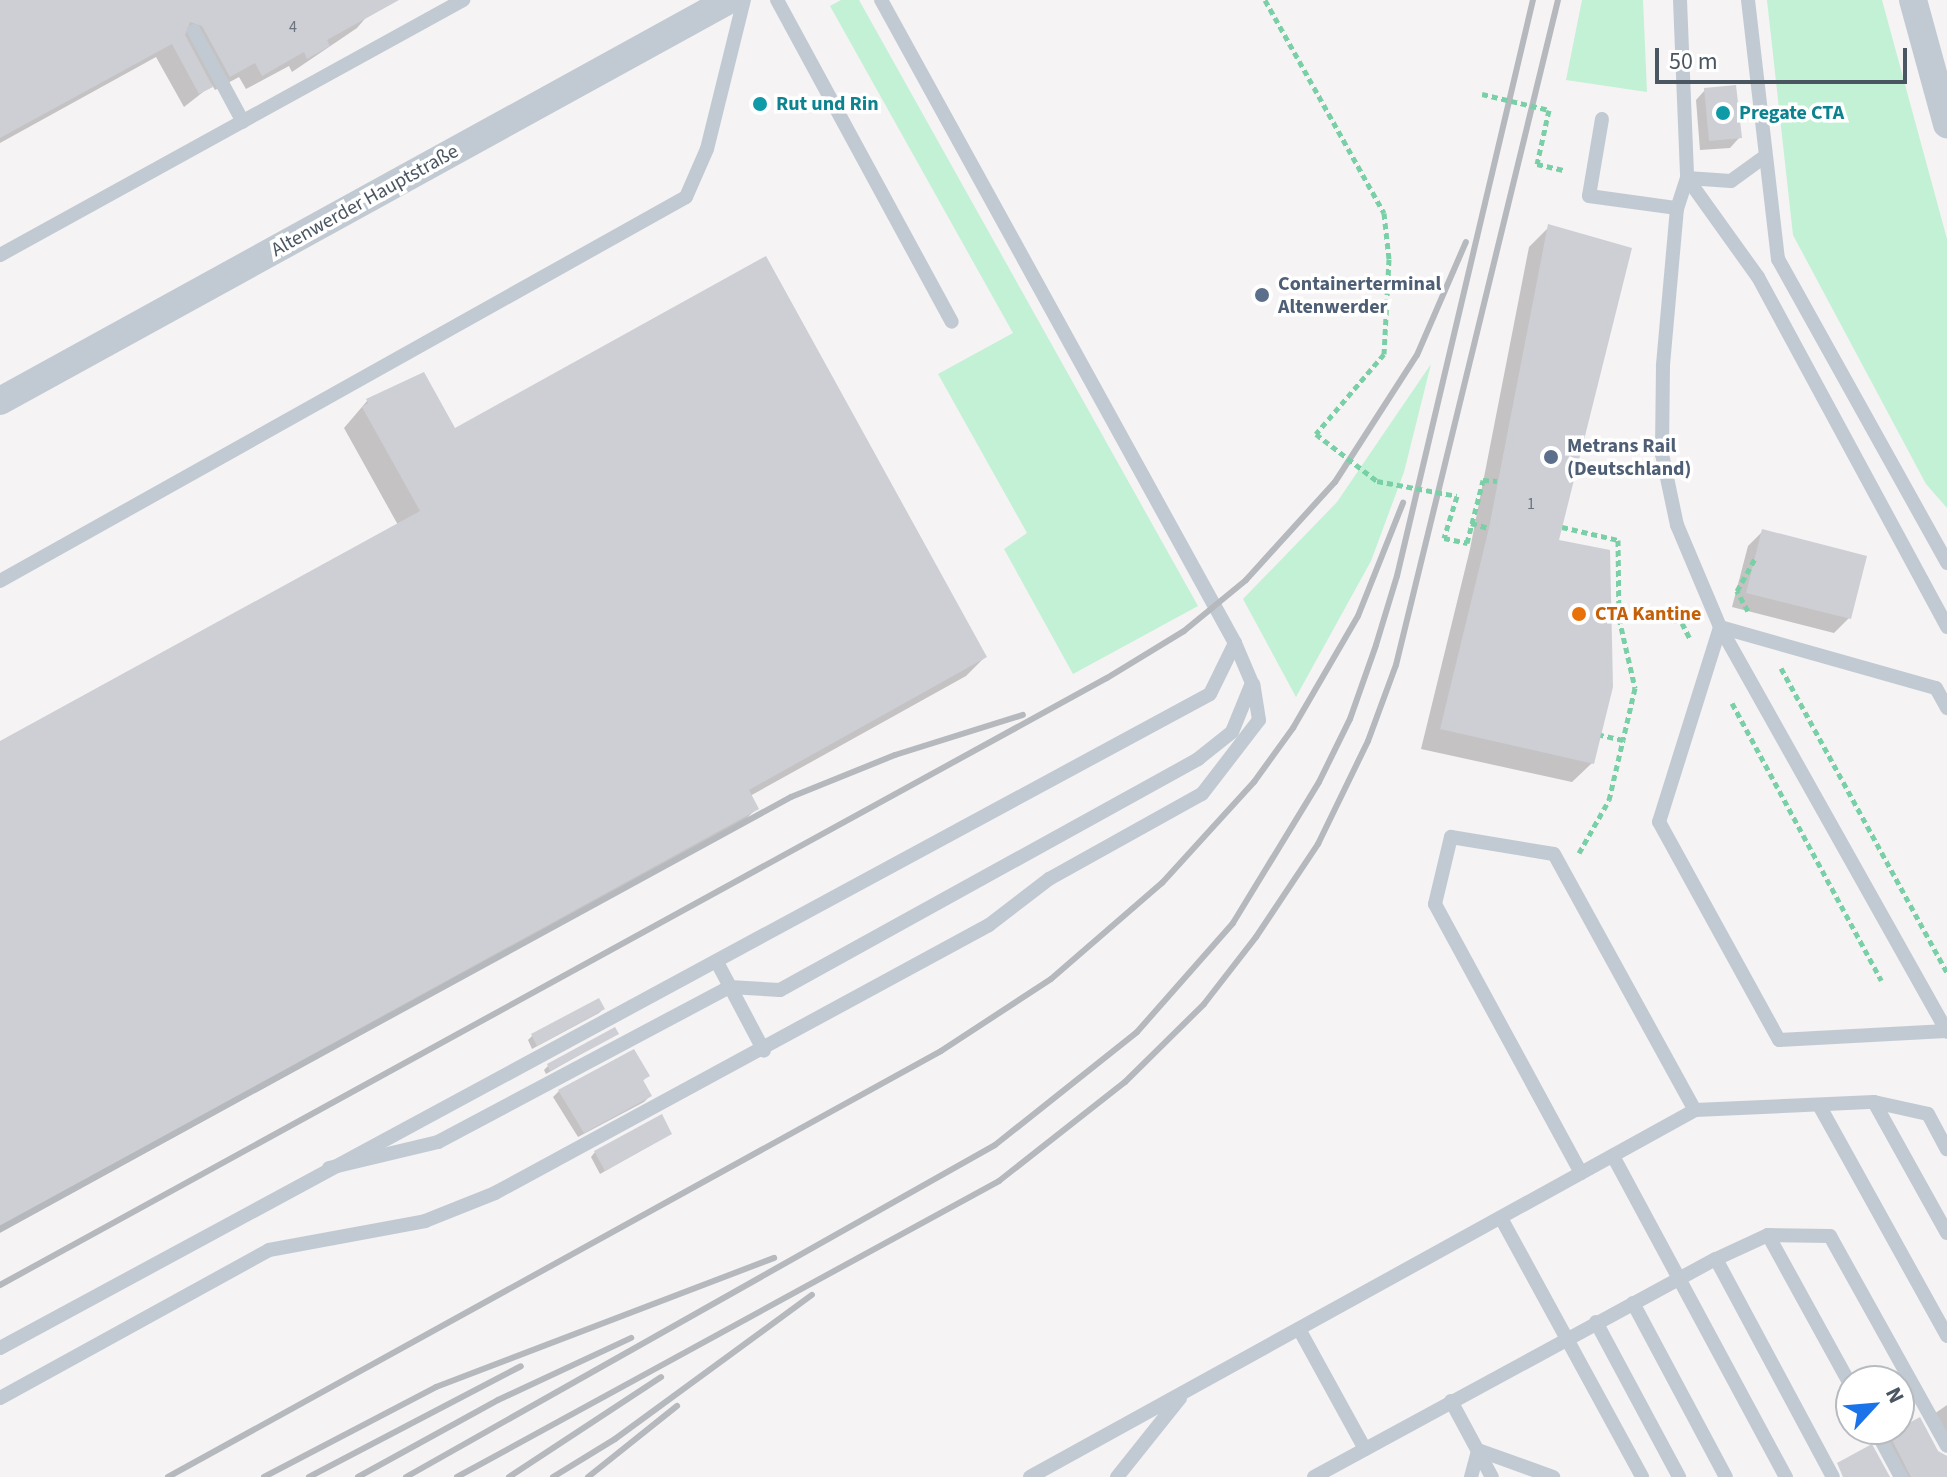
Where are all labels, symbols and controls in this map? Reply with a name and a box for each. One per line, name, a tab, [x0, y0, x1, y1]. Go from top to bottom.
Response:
house number: 4	[289, 17, 297, 37]
scale bar	[1659, 32, 1911, 82]
text: 50 m	[1669, 44, 1718, 79]
place label: Rut und Rin	[776, 92, 879, 116]
marker: Rut und Rin	[751, 95, 769, 113]
place label: Pregate CTA	[1739, 101, 1844, 125]
marker: Pregate CTA	[1714, 104, 1732, 122]
street label: Altenwerder Hauptstraße	[267, 140, 463, 262]
place label: Containerterminal Altenwerder	[1278, 272, 1441, 319]
marker: Containerterminal Altenwerder	[1253, 286, 1271, 304]
place label: Metrans Rail (Deutschland)	[1567, 434, 1691, 481]
marker: Metrans Rail (Deutschland)	[1542, 448, 1560, 466]
house number: 1	[1527, 494, 1535, 514]
place label: CTA Kantine	[1595, 602, 1701, 626]
marker: CTA Kantine	[1570, 605, 1588, 623]
north arrow	[1835, 1365, 1915, 1445]
text: N	[1877, 1382, 1912, 1409]

